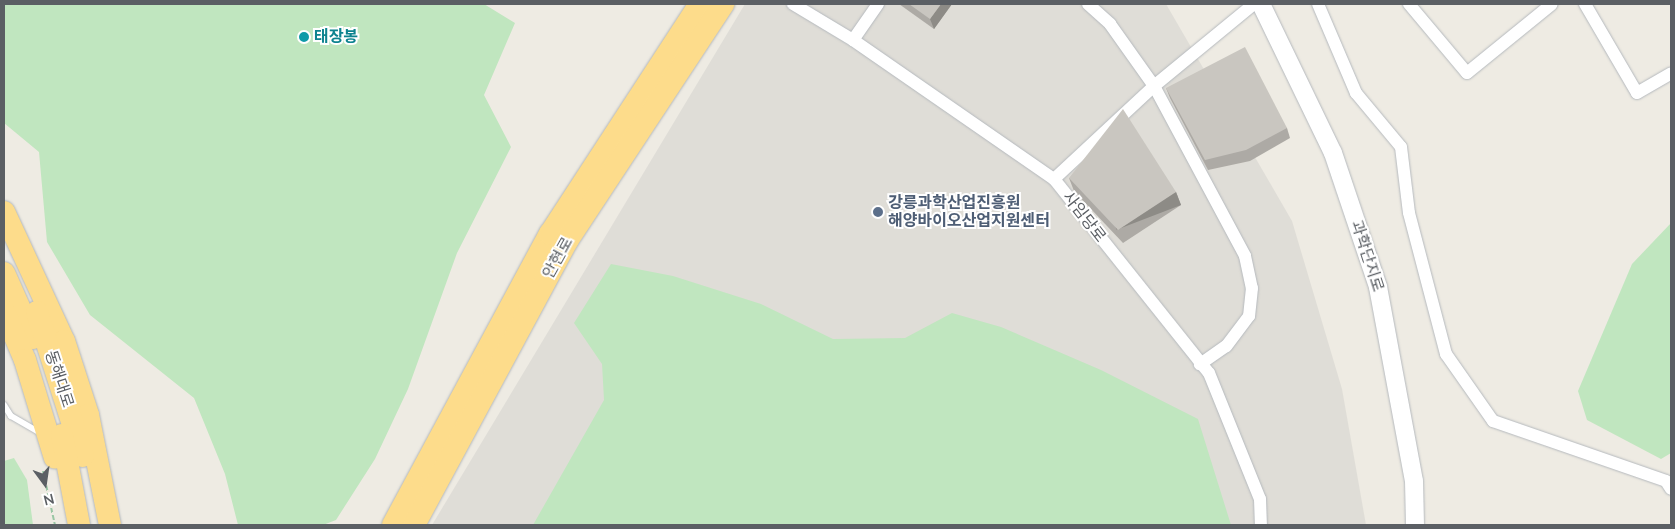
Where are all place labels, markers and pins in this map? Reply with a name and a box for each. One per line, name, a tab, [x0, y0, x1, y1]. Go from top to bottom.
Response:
place label: 태장봉	[314, 27, 358, 47]
marker: 태장봉	[298, 31, 310, 43]
place label: 강릉과학산업진흥원 해양바이오산업지원센터	[888, 193, 1050, 231]
marker: 강릉과학산업진흥원 해양바이오산업지원센터	[872, 206, 884, 218]

